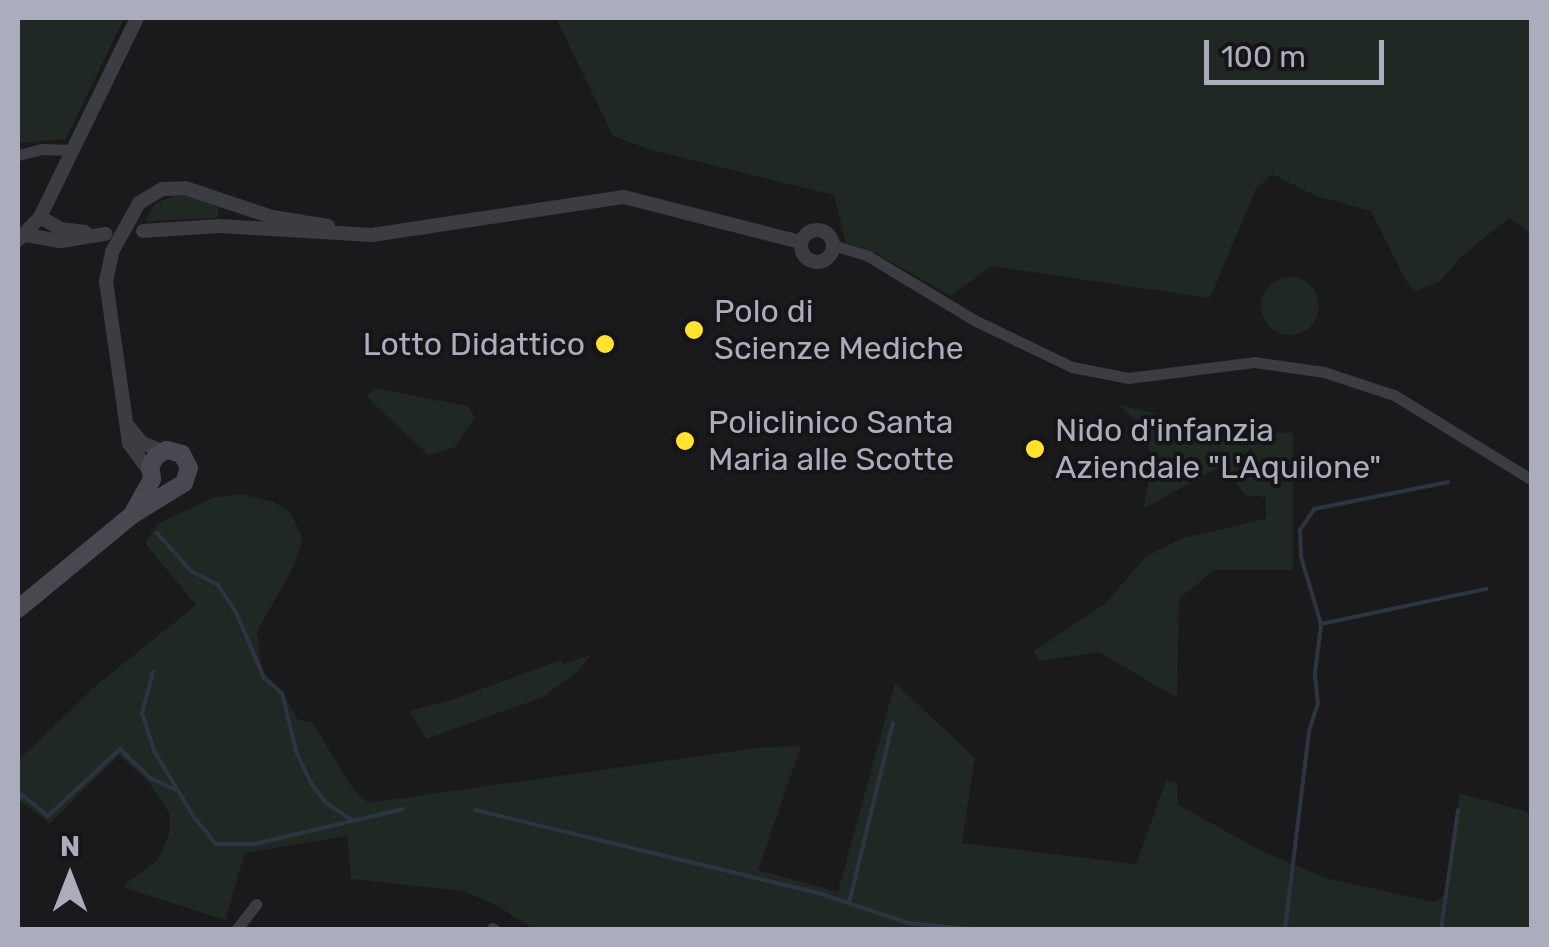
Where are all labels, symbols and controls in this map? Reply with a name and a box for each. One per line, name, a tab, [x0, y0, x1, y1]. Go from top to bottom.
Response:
scale bar	[1209, 20, 1389, 82]
text: 100 m	[1221, 39, 1306, 75]
place label: Polo di Scienze Mediche	[714, 293, 964, 368]
marker: Polo di Scienze Mediche	[683, 319, 705, 341]
place label: Lotto Didattico	[363, 325, 585, 363]
marker: Lotto Didattico	[594, 333, 616, 355]
place label: Policlinico Santa Maria alle Scotte	[708, 404, 954, 479]
place label: Nido d'infanzia Aziendale "L'Aquilone"	[1055, 412, 1381, 487]
marker: Policlinico Santa Maria alle Scotte	[672, 428, 698, 454]
marker: Nido d'infanzia Aziendale "L'Aquilone"	[1024, 438, 1046, 460]
north arrow	[20, 827, 120, 927]
text: N	[60, 830, 80, 863]

